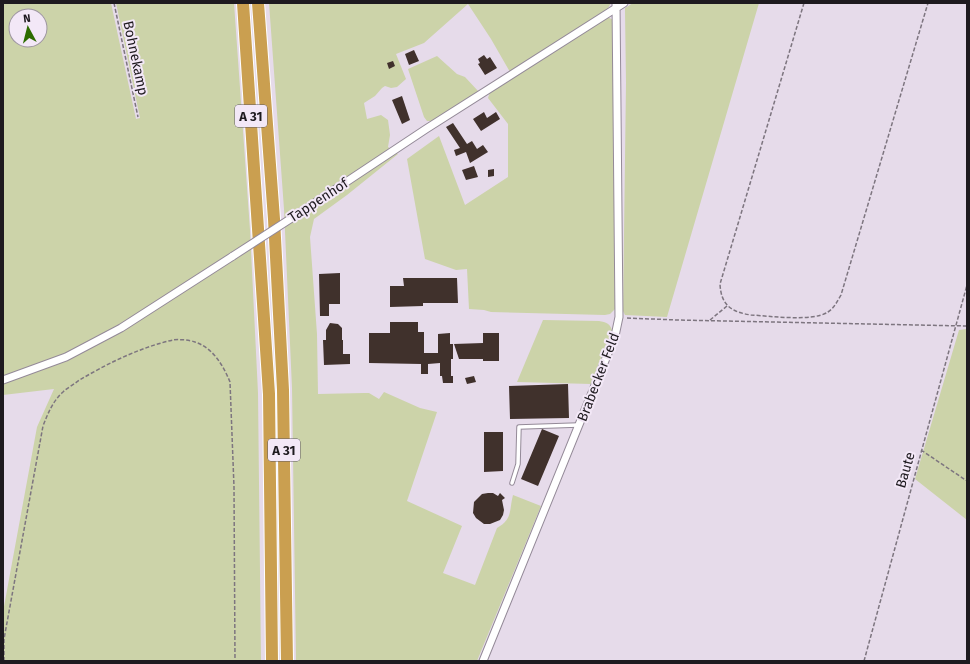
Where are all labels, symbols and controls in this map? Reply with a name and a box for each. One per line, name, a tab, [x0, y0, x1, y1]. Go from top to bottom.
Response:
north arrow	[8, 8, 48, 48]
text: N	[22, 12, 31, 25]
street label: Bohnekamp	[119, 19, 152, 97]
road number: A 31	[235, 105, 267, 127]
street label: Tappenhof	[285, 174, 352, 226]
street label: Brabecker Feld	[574, 330, 623, 424]
road number: A 31	[268, 439, 300, 461]
street label: Baute	[892, 450, 919, 490]

